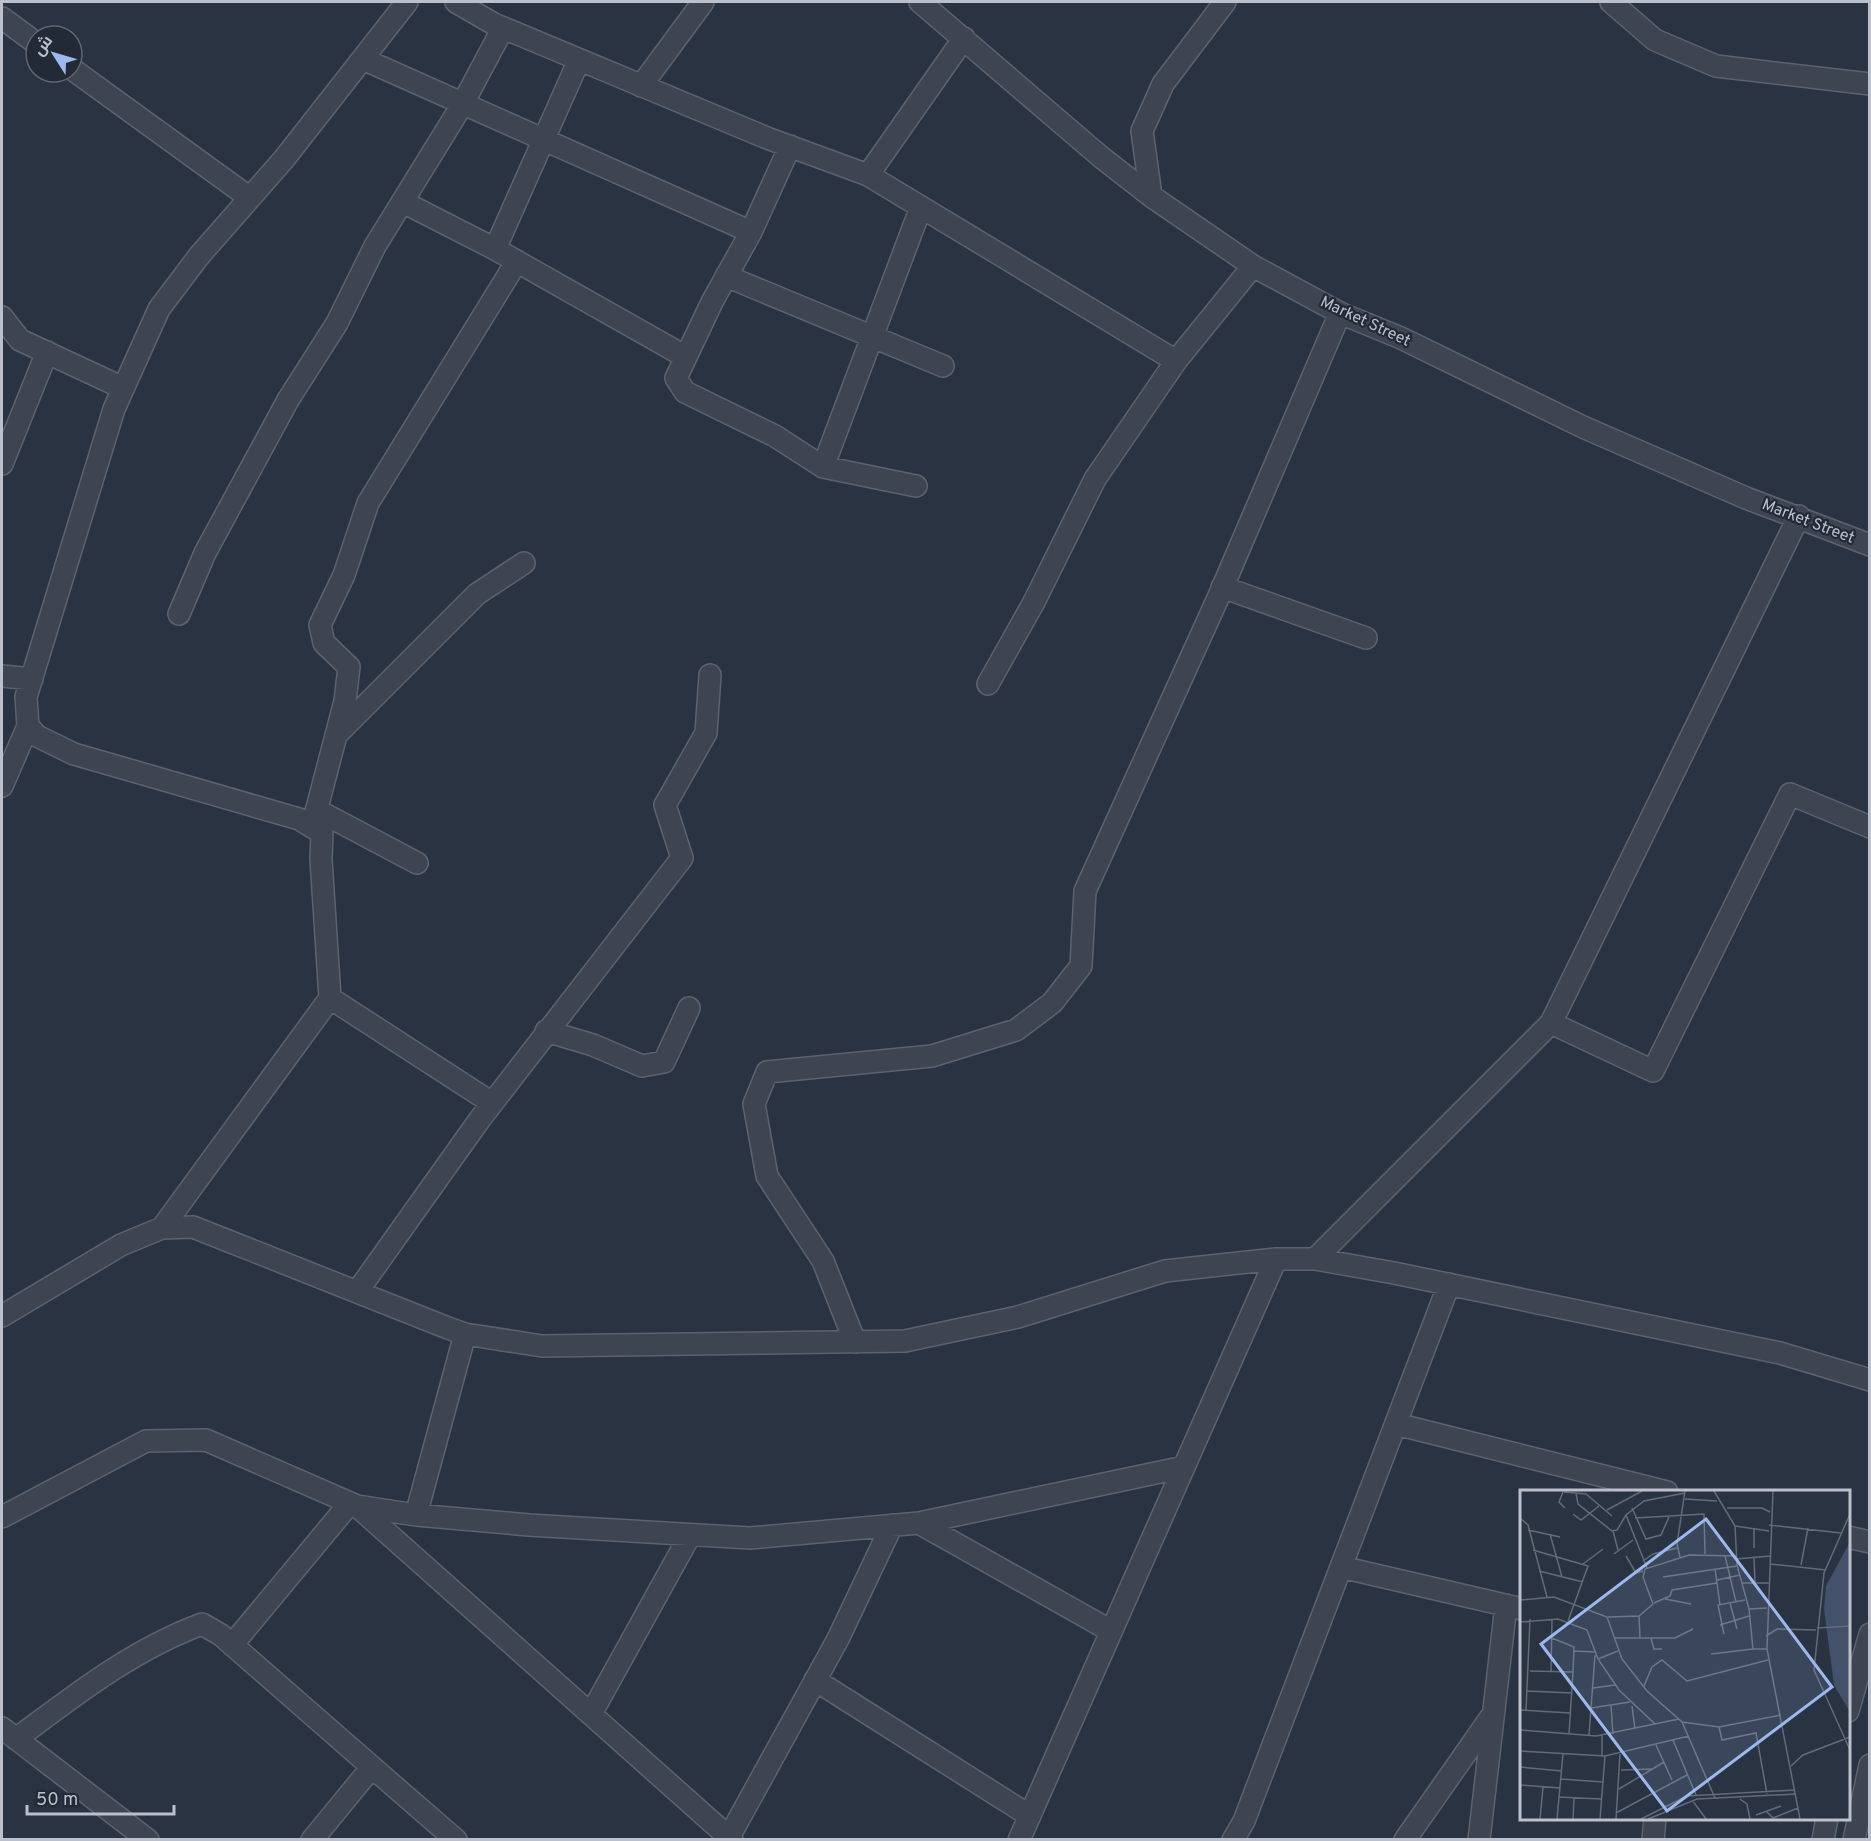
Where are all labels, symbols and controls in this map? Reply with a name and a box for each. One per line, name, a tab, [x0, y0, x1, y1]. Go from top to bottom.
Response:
north arrow	[24, 24, 84, 84]
text: ش	[29, 32, 58, 60]
street label: Market Street	[1317, 292, 1413, 352]
street label: Market Street	[1759, 495, 1857, 549]
inset map	[1520, 1490, 1850, 1820]
scale bar	[27, 1778, 174, 1816]
text: 50 m	[36, 1789, 78, 1812]

